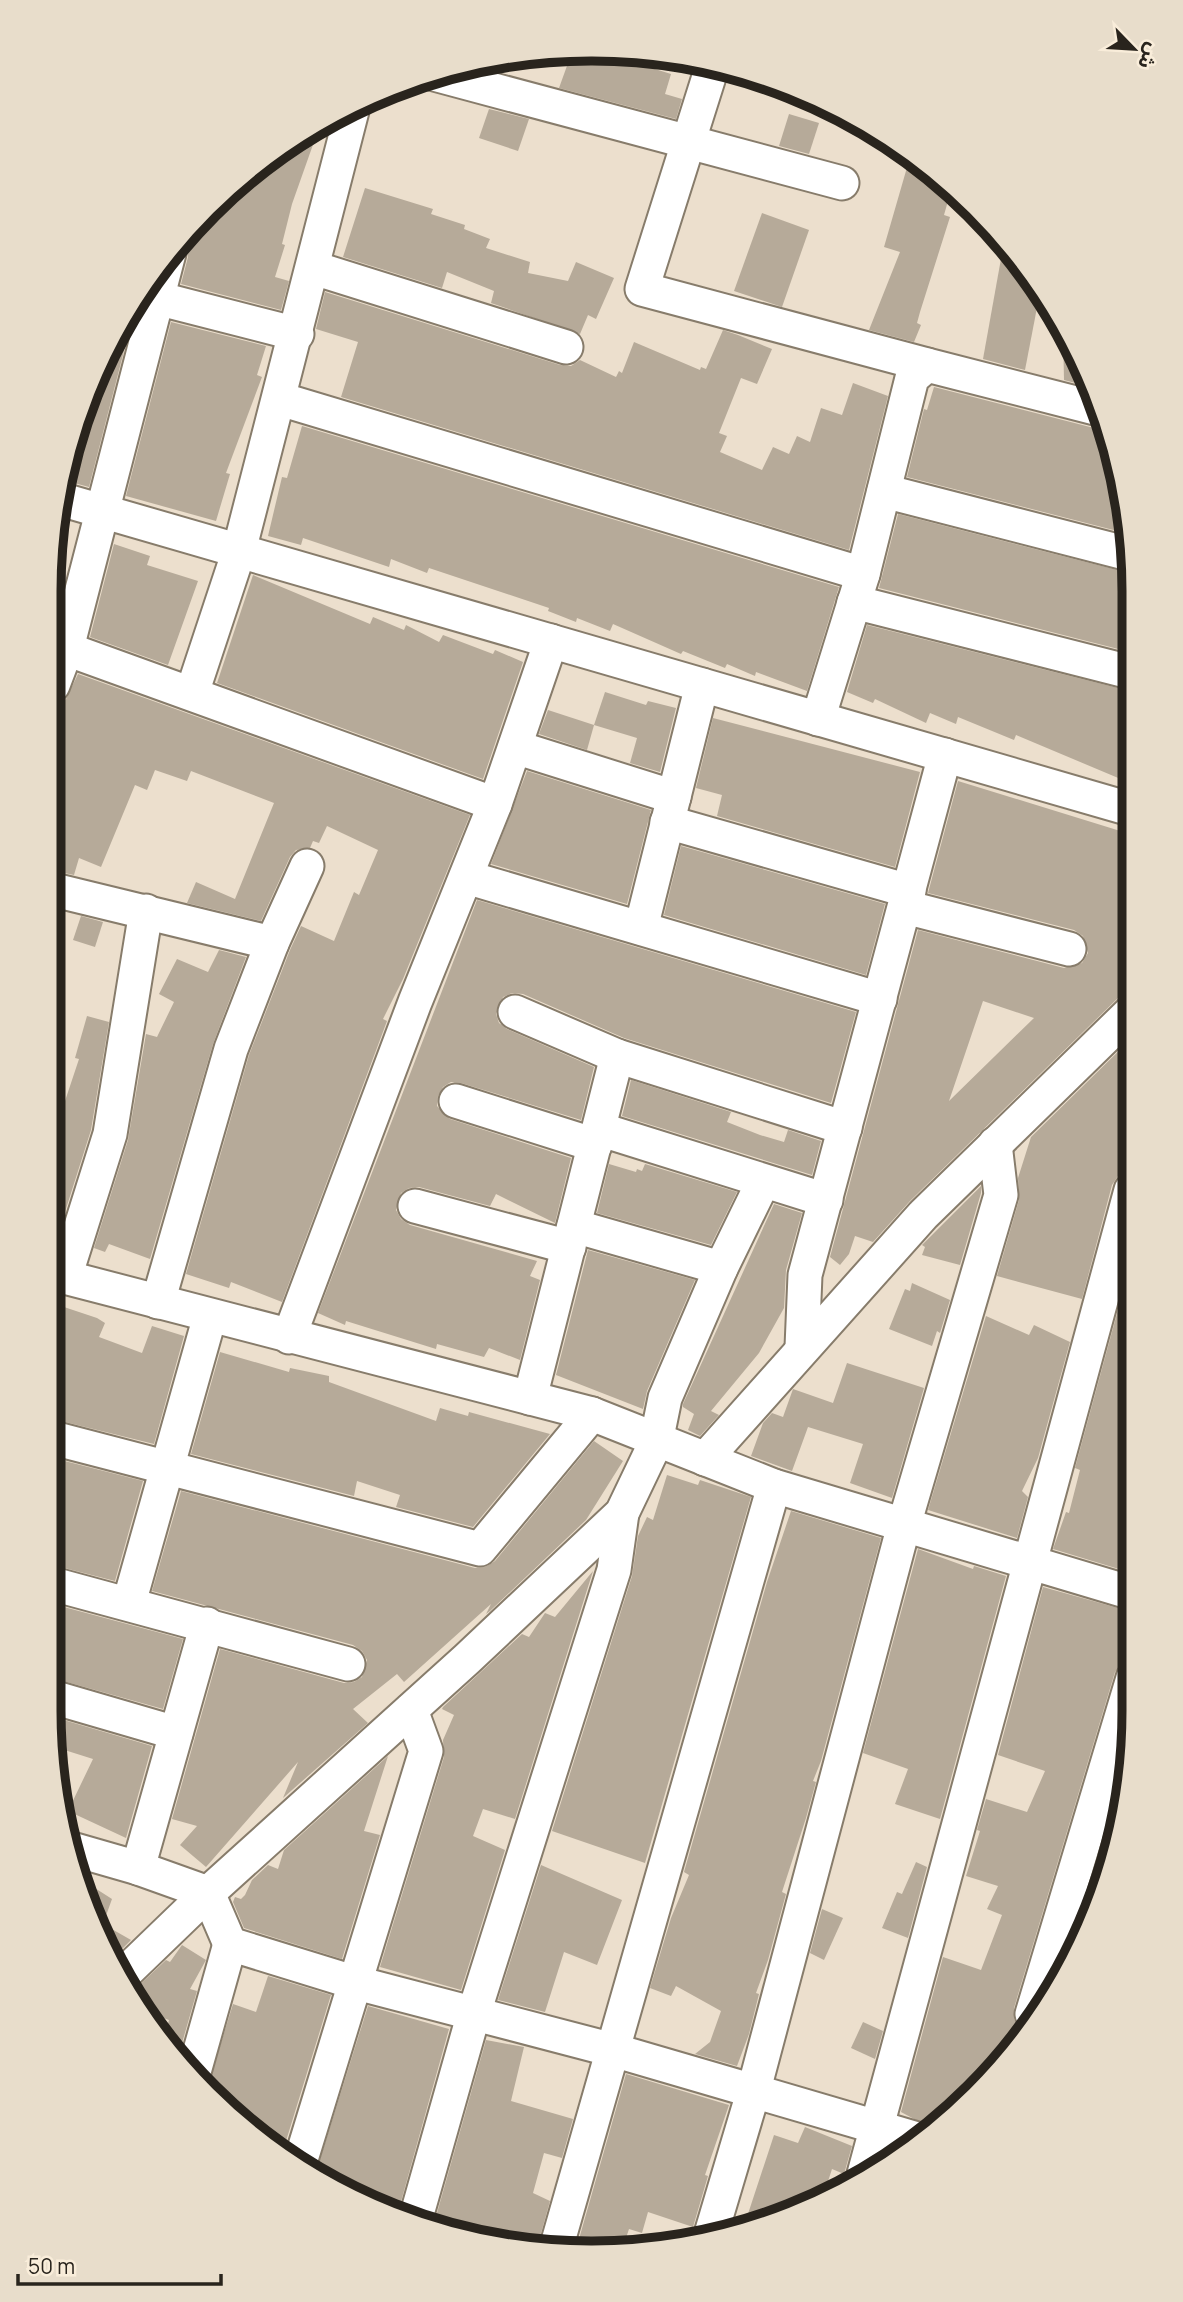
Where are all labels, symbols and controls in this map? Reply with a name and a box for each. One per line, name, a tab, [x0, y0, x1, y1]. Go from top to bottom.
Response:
north arrow	[1099, 14, 1169, 84]
text: ش	[1132, 39, 1167, 73]
scale bar	[18, 2242, 220, 2286]
text: 50 m	[28, 2252, 75, 2280]

